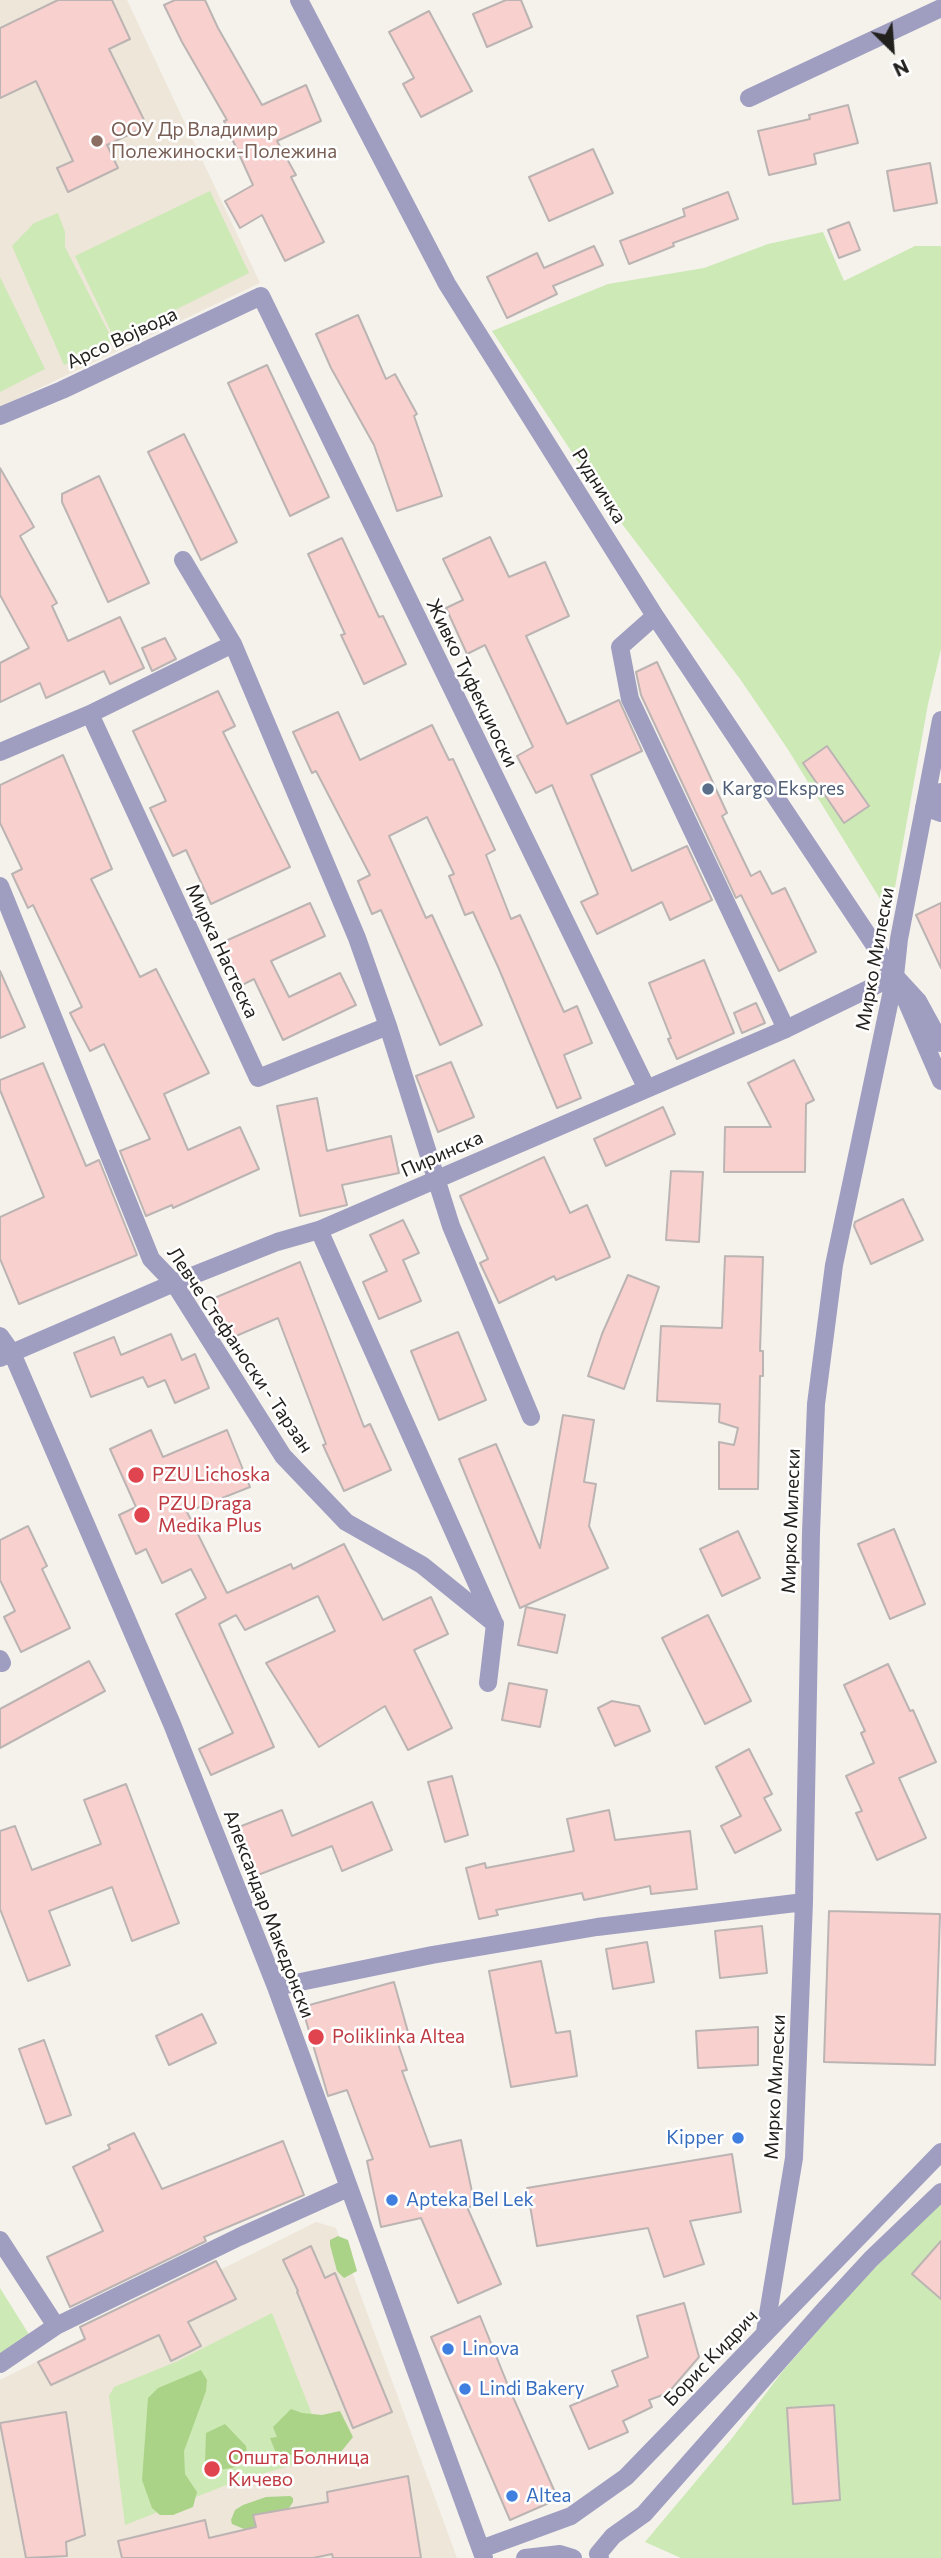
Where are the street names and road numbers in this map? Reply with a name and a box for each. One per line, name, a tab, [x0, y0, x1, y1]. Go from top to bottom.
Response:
street label: Арсо Војвода	[63, 302, 181, 374]
street label: Рудничка	[567, 444, 631, 528]
street label: Живко Туфекџиоски	[421, 595, 523, 771]
street label: Мирка Настеска	[181, 880, 263, 1022]
street label: Мирко Милески	[851, 885, 899, 1033]
street label: Пиринска	[397, 1126, 487, 1182]
street label: Левче Стефаноски - Тарзан	[162, 1243, 318, 1457]
street label: Мирко Милески	[777, 1448, 805, 1594]
street label: Александар Македонски	[219, 1807, 319, 2021]
street label: Мирко Милески	[760, 2014, 790, 2160]
street label: Борис Кидрич	[659, 2305, 763, 2411]

